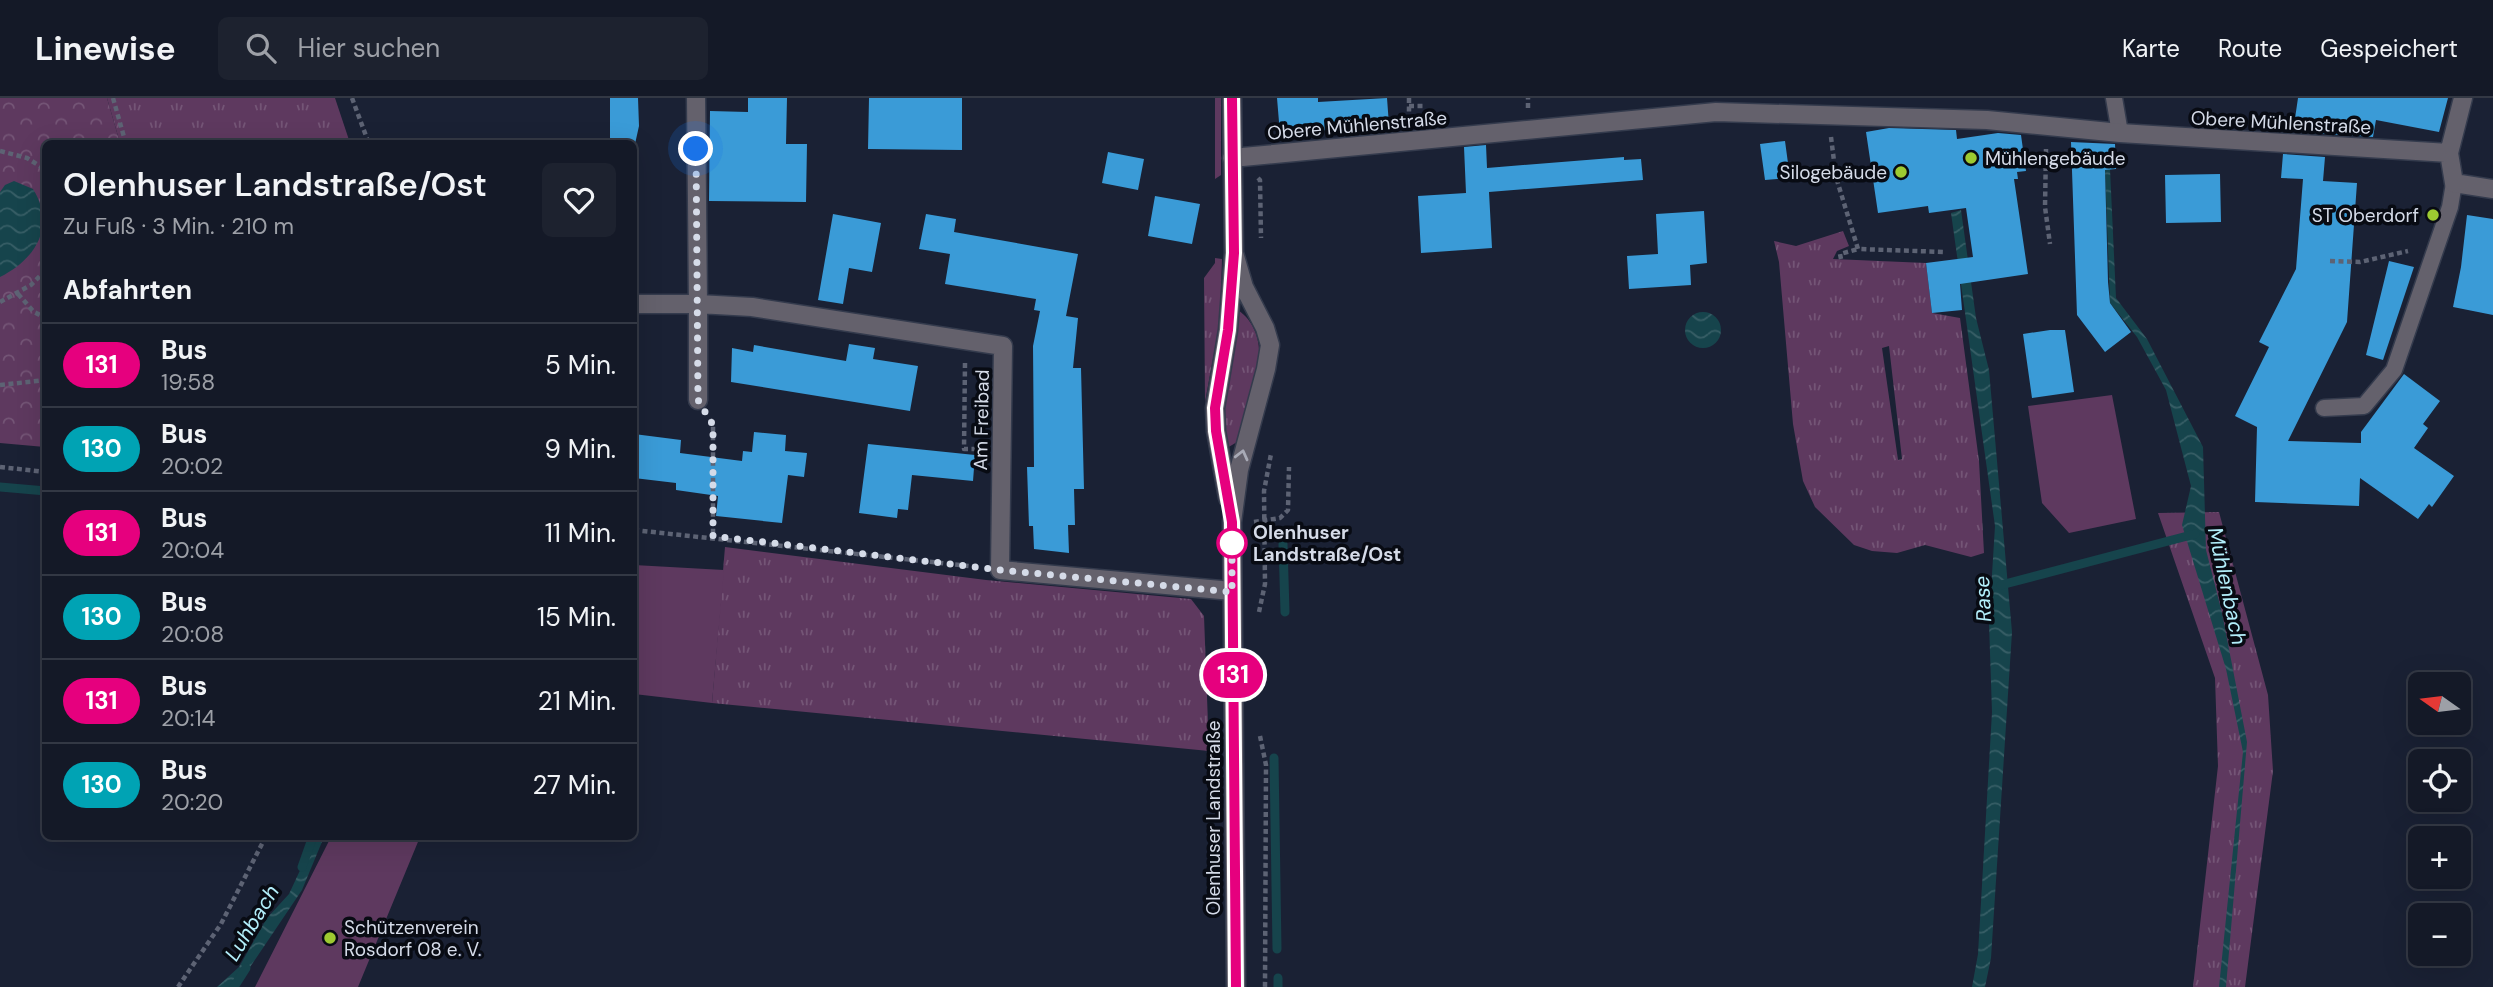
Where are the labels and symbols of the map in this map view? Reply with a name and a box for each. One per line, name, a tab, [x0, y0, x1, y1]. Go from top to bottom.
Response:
street label: Obere Mühlenstraße	[1266, 105, 1448, 146]
street label: Obere Mühlenstraße	[2190, 105, 2372, 140]
your location	[678, 131, 713, 166]
place label: Mühlengebäude	[1985, 146, 2126, 171]
marker: Mühlengebäude	[1963, 150, 1979, 166]
place label: Silogebäude	[1779, 160, 1887, 185]
marker: Silogebäude	[1893, 164, 1909, 180]
place label: ST Oberdorf	[2312, 203, 2419, 228]
marker: ST Oberdorf	[2425, 207, 2441, 223]
street label: Am Freibad	[968, 369, 995, 471]
one-way arrow	[1234, 449, 1248, 461]
place label: Olenhuser Landstraße/Ost	[1253, 520, 1401, 567]
water label: Mühlenbach	[2201, 525, 2253, 647]
marker: Olenhuser Landstraße/Ost	[1217, 528, 1247, 558]
water label: Rase	[1968, 575, 1998, 623]
line badge: 131	[1193, 652, 1273, 698]
north arrow	[2408, 672, 2471, 735]
street label: Olenhuser Landstraße	[1201, 720, 1226, 916]
water label: Luhbach	[218, 880, 286, 966]
place label: Schützenverein Rosdorf 08 e. V.	[344, 915, 481, 962]
marker: Schützenverein Rosdorf 08 e. V.	[322, 930, 338, 946]

